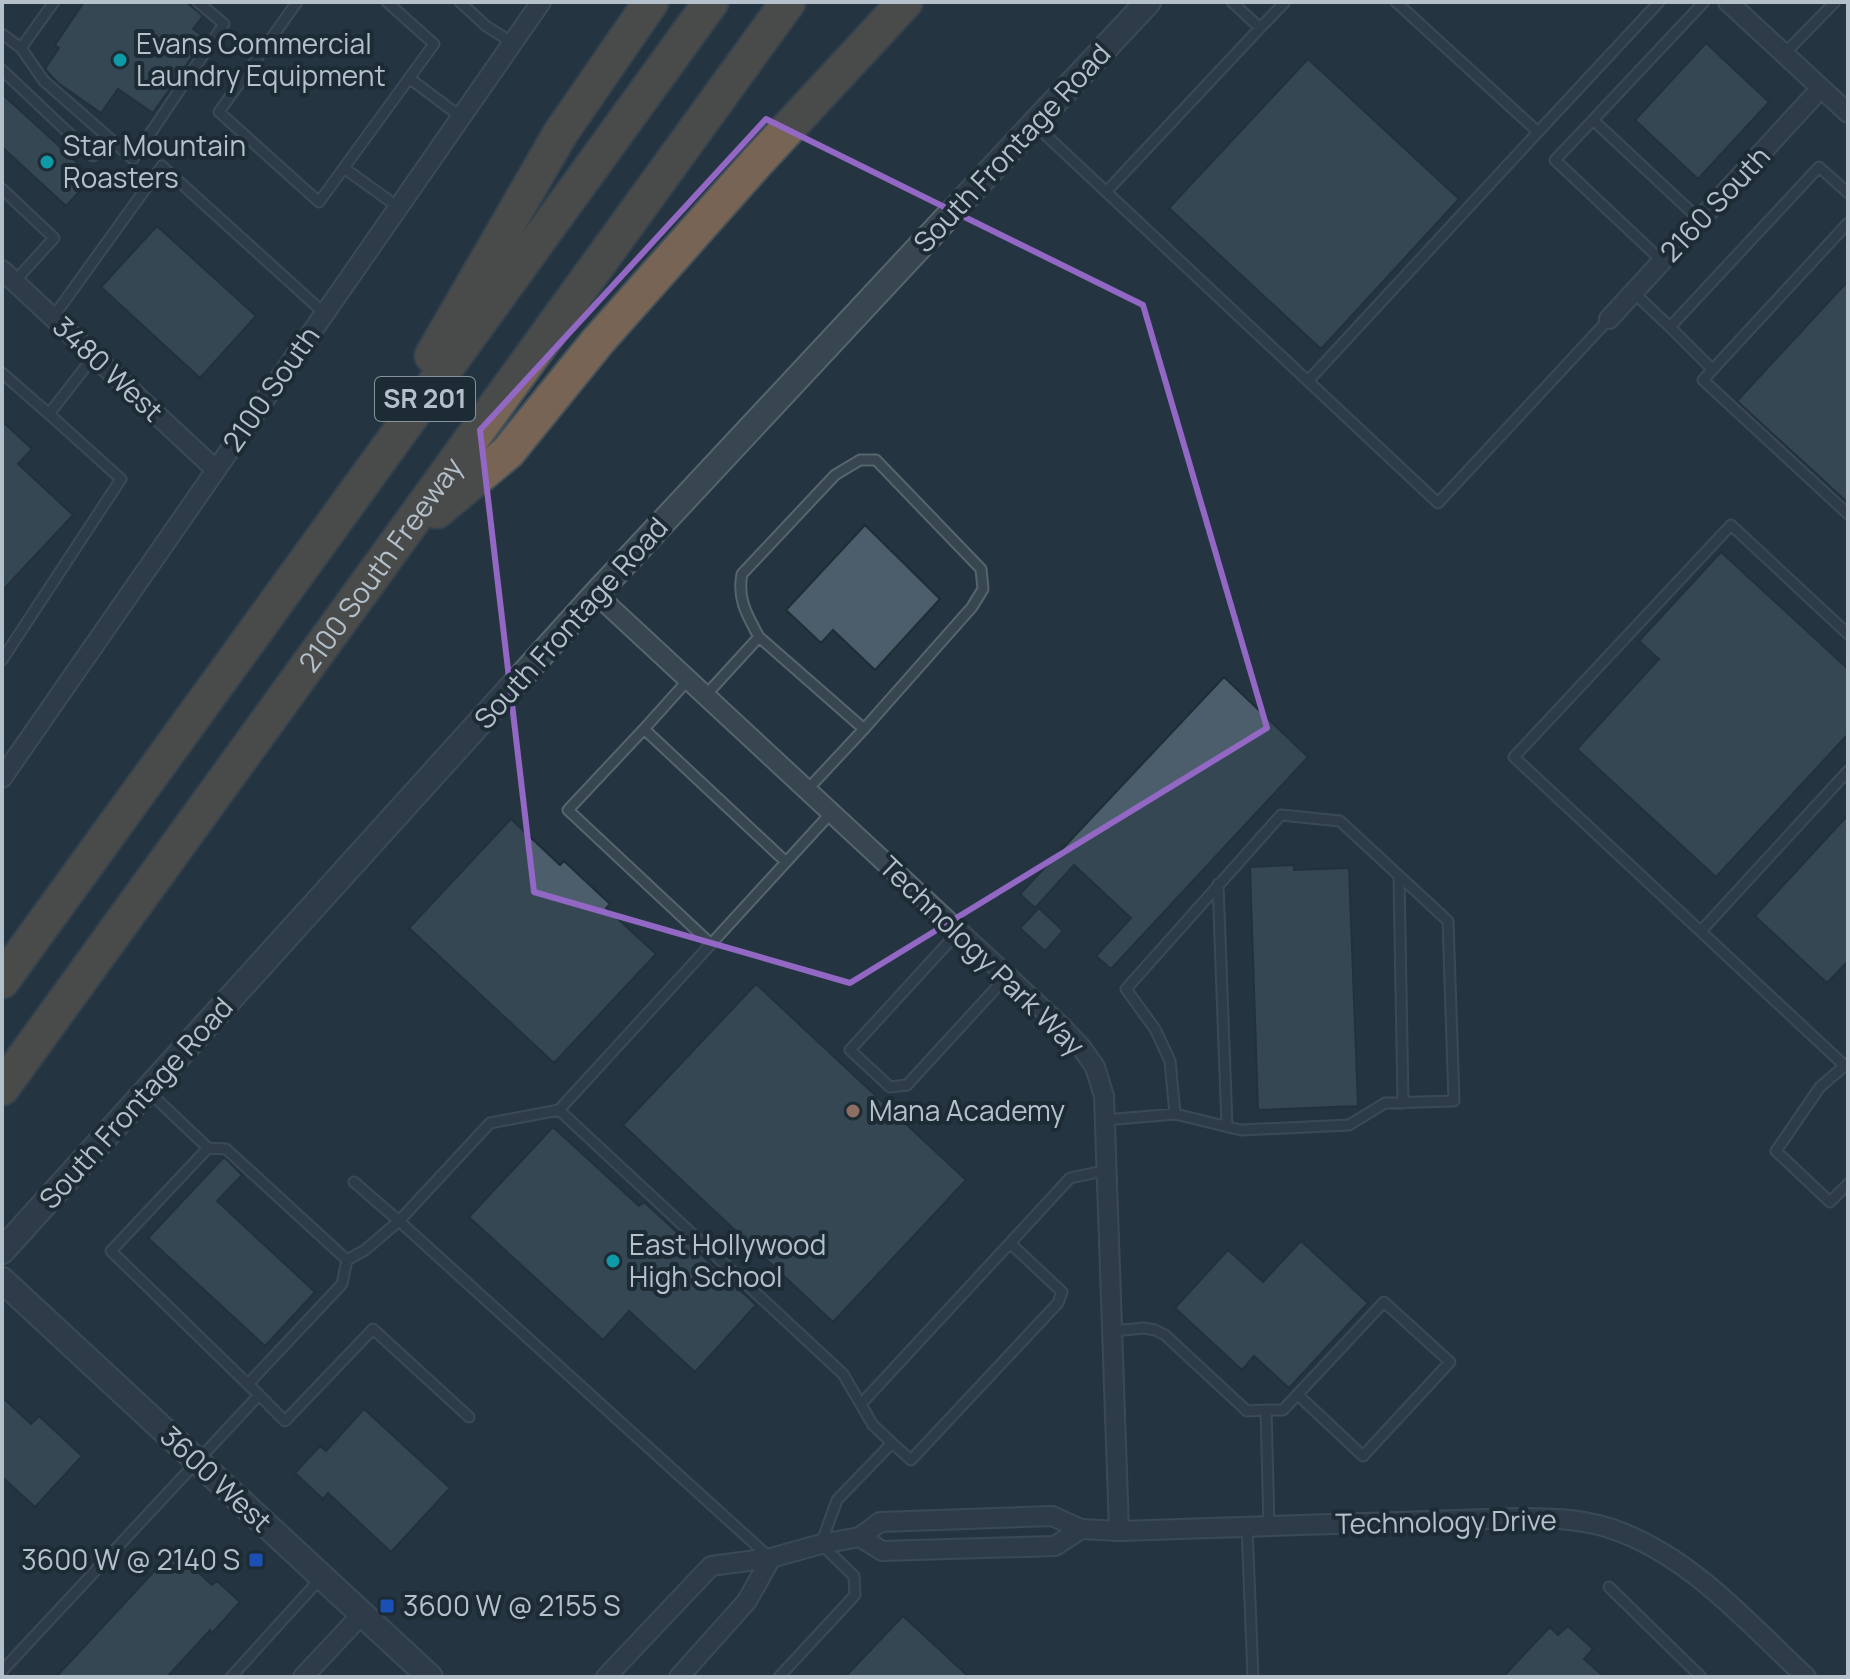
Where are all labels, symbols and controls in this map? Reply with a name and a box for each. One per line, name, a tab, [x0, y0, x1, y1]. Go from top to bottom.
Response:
place label: Evans Commercial Laundry Equipment	[136, 24, 386, 94]
street label: South Frontage Road	[904, 35, 1118, 260]
marker: Evans Commercial Laundry Equipment	[111, 51, 129, 69]
place label: Star Mountain Roasters	[63, 126, 246, 196]
street label: 2160 South	[1651, 137, 1778, 269]
marker: Star Mountain Roasters	[38, 153, 56, 171]
street label: 3480 West	[45, 307, 172, 429]
street label: 2100 South	[213, 318, 327, 459]
road number: SR 201	[375, 377, 475, 421]
street label: 2100 South Freeway	[289, 449, 471, 679]
street label: South Frontage Road	[465, 508, 676, 736]
street label: Technology Park Way	[872, 847, 1094, 1064]
street label: South Frontage Road	[30, 988, 241, 1216]
place label: Mana Academy	[869, 1091, 1065, 1129]
marker: Mana Academy	[844, 1102, 862, 1120]
place label: East Hollywood High School	[629, 1225, 826, 1295]
marker: East Hollywood High School	[604, 1252, 622, 1270]
street label: 3600 West	[153, 1417, 281, 1540]
street label: Technology Drive	[1335, 1500, 1557, 1542]
place label: 3600 W @ 2140 S	[21, 1540, 240, 1578]
marker: 3600 W @ 2140 S	[247, 1551, 265, 1569]
place label: 3600 W @ 2155 S	[403, 1586, 620, 1624]
marker: 3600 W @ 2155 S	[378, 1597, 396, 1615]

